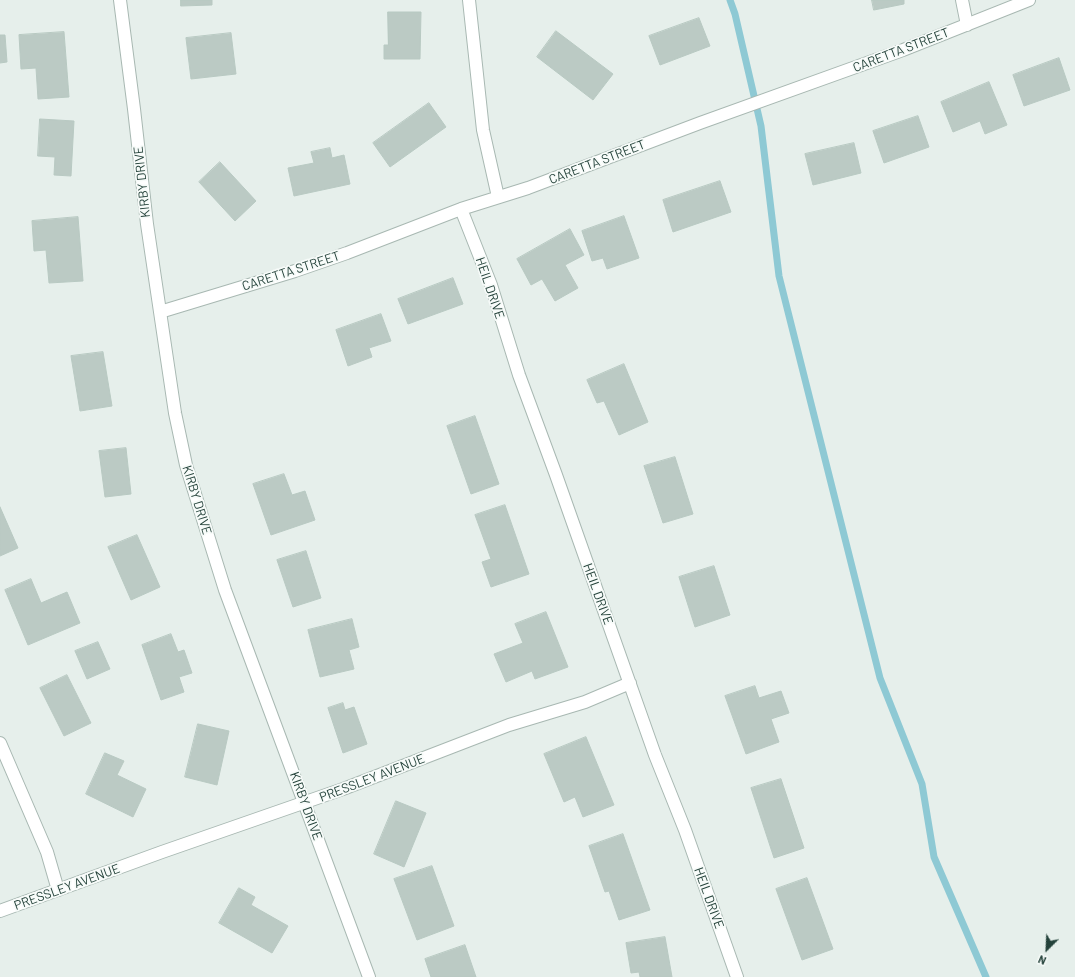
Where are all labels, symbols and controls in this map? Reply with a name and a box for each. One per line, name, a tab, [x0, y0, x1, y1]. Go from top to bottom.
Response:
street label: CARETTA STREET	[851, 24, 951, 76]
street label: CARETTA STREET	[547, 136, 647, 188]
street label: KIRBY DRIVE	[130, 145, 154, 219]
street label: CARETTA STREET	[240, 248, 342, 294]
street label: HEIL DRIVE	[472, 255, 508, 321]
street label: KIRBY DRIVE	[179, 463, 215, 537]
street label: HEIL DRIVE	[580, 561, 616, 627]
street label: PRESSLEY AVENUE	[317, 751, 427, 805]
street label: KIRBY DRIVE	[286, 770, 326, 842]
street label: PRESSLEY AVENUE	[12, 861, 122, 913]
street label: HEIL DRIVE	[691, 865, 727, 931]
north arrow	[1027, 929, 1067, 969]
text: N	[1036, 953, 1048, 968]

